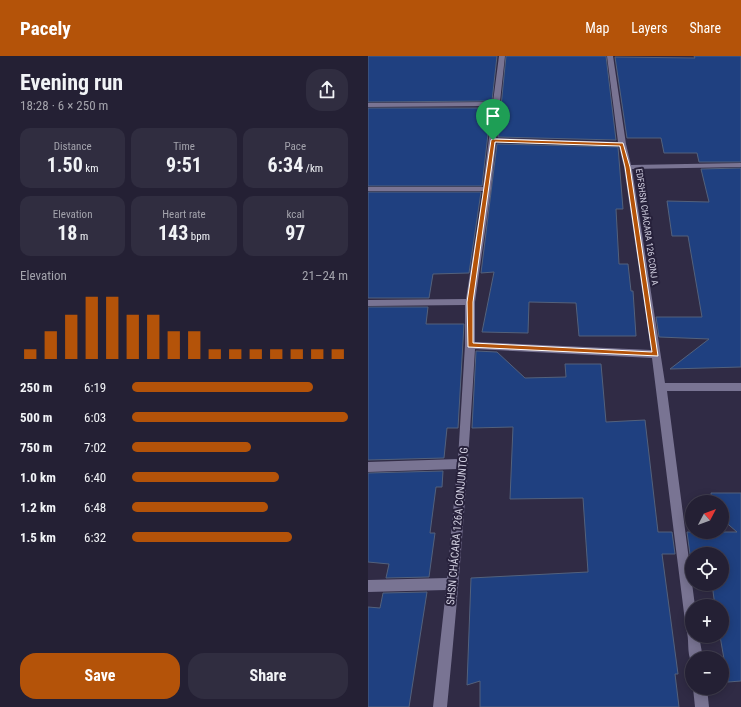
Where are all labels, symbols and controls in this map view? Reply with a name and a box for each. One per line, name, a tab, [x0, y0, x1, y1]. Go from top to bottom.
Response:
text: Pacely	[20, 17, 71, 40]
text: Map	[585, 20, 609, 36]
text: Layers	[631, 20, 668, 36]
text: Share	[690, 20, 721, 36]
button: share	[306, 69, 348, 111]
text: Evening run	[20, 70, 123, 95]
text: 18:28 · 6 × 250 m	[20, 98, 108, 113]
pin	[476, 99, 510, 140]
icon: arrive	[482, 105, 504, 127]
text: Distance	[54, 140, 92, 153]
text: Time	[173, 140, 195, 153]
text: Pace	[285, 140, 306, 153]
text: 1.50	[47, 153, 83, 177]
text: 9:51	[166, 153, 202, 177]
text: 6:34	[268, 153, 303, 177]
text: km	[83, 162, 99, 175]
text: /km	[303, 162, 323, 175]
street label: EDFSHSN CHÁCARA 126 CONJ A	[634, 168, 661, 286]
text: Elevation	[53, 208, 92, 221]
text: Heart rate	[162, 208, 206, 221]
text: kcal	[286, 208, 304, 221]
text: 18	[57, 221, 77, 245]
text: 143	[158, 221, 188, 245]
text: 97	[285, 221, 305, 245]
text: m	[77, 230, 88, 243]
text: bpm	[188, 230, 210, 243]
text: Elevation	[20, 268, 67, 283]
text: 21–24 m	[302, 268, 348, 283]
text: 250 m	[20, 380, 52, 395]
text: 6:19	[84, 380, 106, 395]
text: 500 m	[20, 410, 52, 425]
text: 6:03	[84, 410, 106, 425]
text: 750 m	[20, 440, 52, 455]
text: 7:02	[84, 440, 106, 455]
street label: SHSN CHÁCARA 126A CONJUNTO G	[444, 447, 471, 606]
text: 1.0 km	[20, 470, 56, 485]
text: 6:40	[84, 470, 106, 485]
north arrow	[685, 495, 729, 539]
map controls	[685, 495, 729, 695]
text: 1.2 km	[20, 500, 56, 515]
text: 6:48	[84, 500, 106, 515]
text: 1.5 km	[20, 530, 56, 545]
text: 6:32	[84, 530, 106, 545]
button: locate	[685, 547, 729, 591]
button: +	[685, 599, 729, 643]
button: −	[685, 651, 729, 695]
button: Save	[20, 653, 180, 699]
button: Share	[188, 653, 348, 699]

